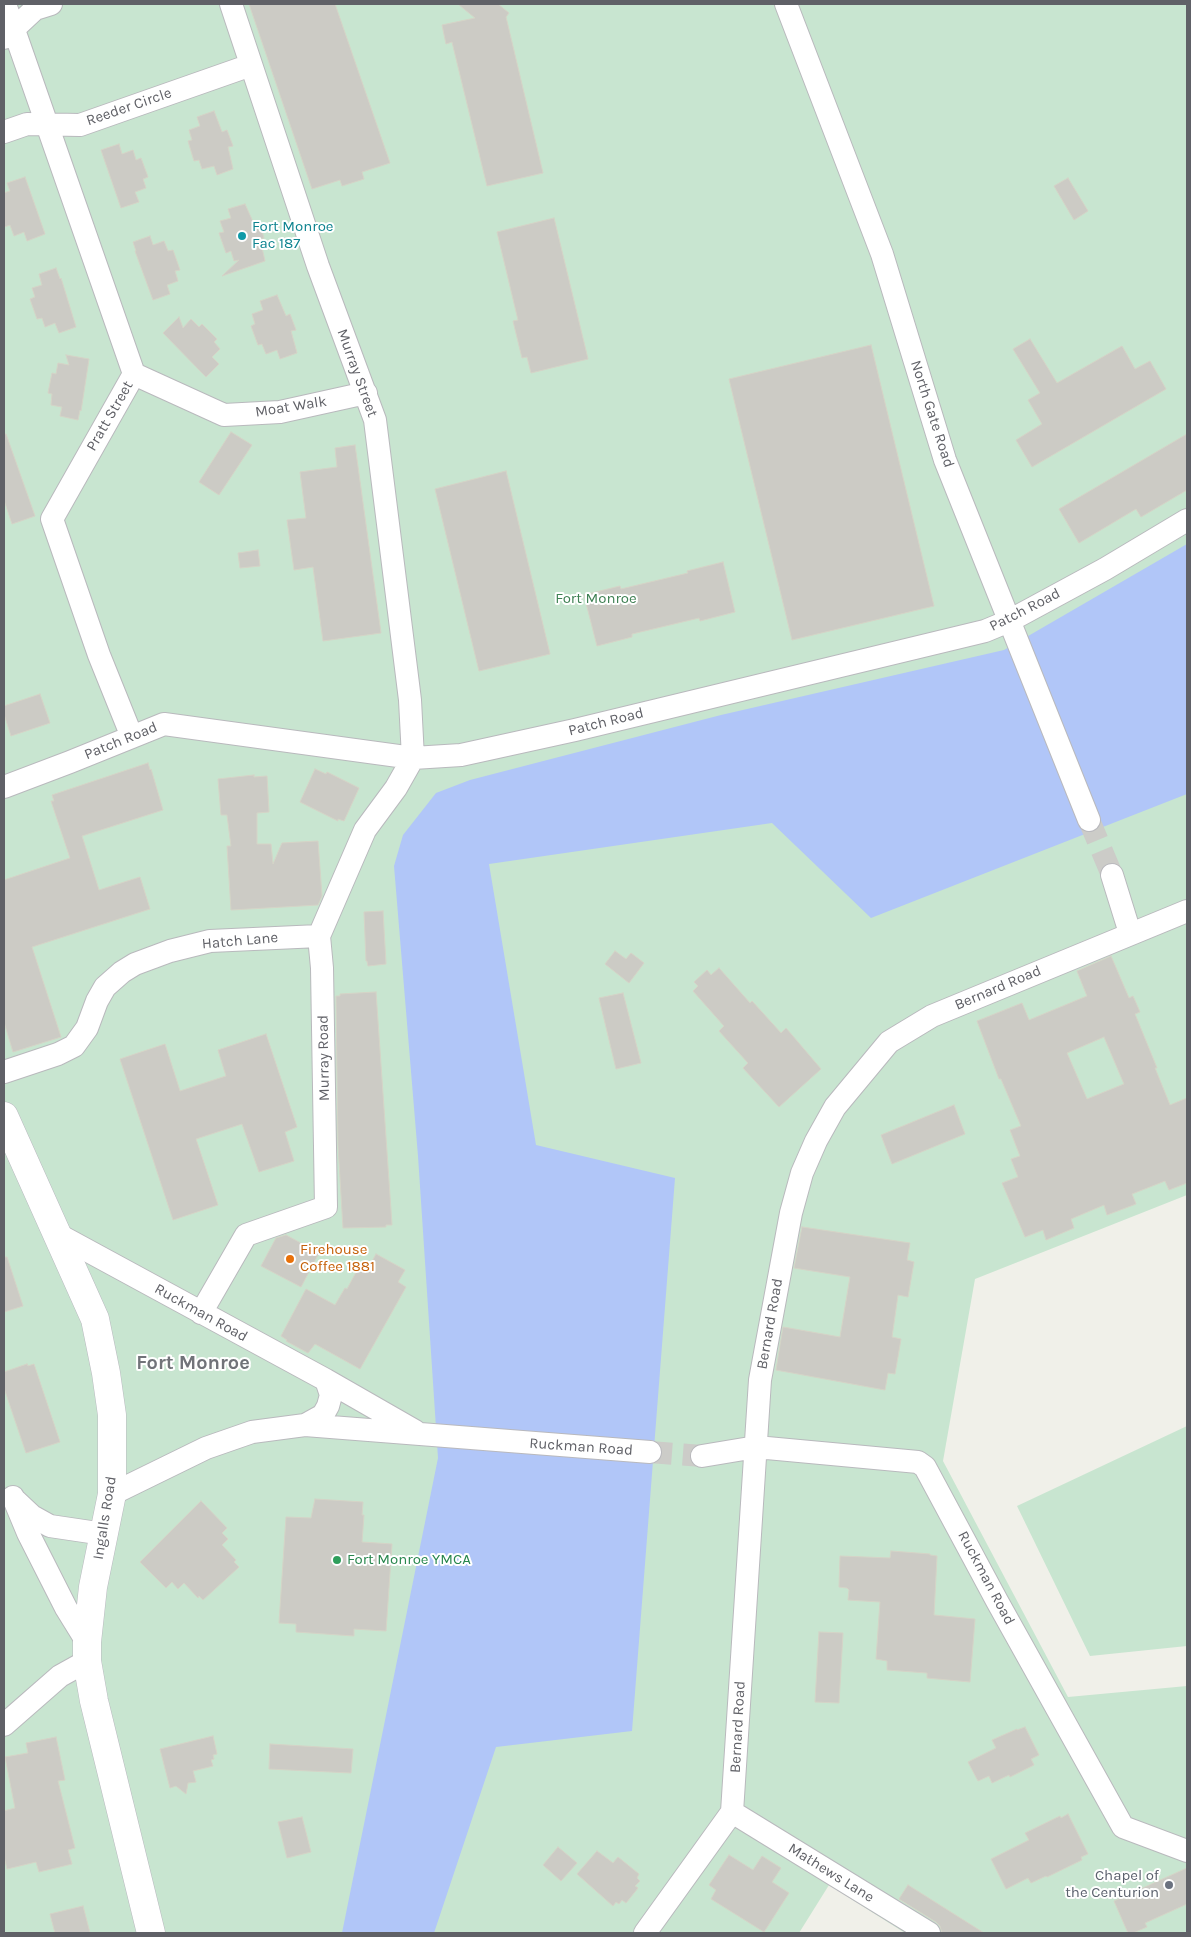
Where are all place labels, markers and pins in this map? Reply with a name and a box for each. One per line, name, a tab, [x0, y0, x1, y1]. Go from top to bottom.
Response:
place label: Fort Monroe Fac 187	[252, 218, 334, 253]
marker: Fort Monroe Fac 187	[236, 230, 248, 242]
place label: Firehouse Coffee 1881	[300, 1241, 375, 1276]
marker: Firehouse Coffee 1881	[284, 1253, 296, 1265]
place label: Fort Monroe YMCA	[347, 1551, 471, 1569]
marker: Fort Monroe YMCA	[331, 1554, 343, 1566]
place label: Chapel of the Centurion	[1065, 1867, 1159, 1902]
marker: Chapel of the Centurion	[1163, 1879, 1175, 1891]

